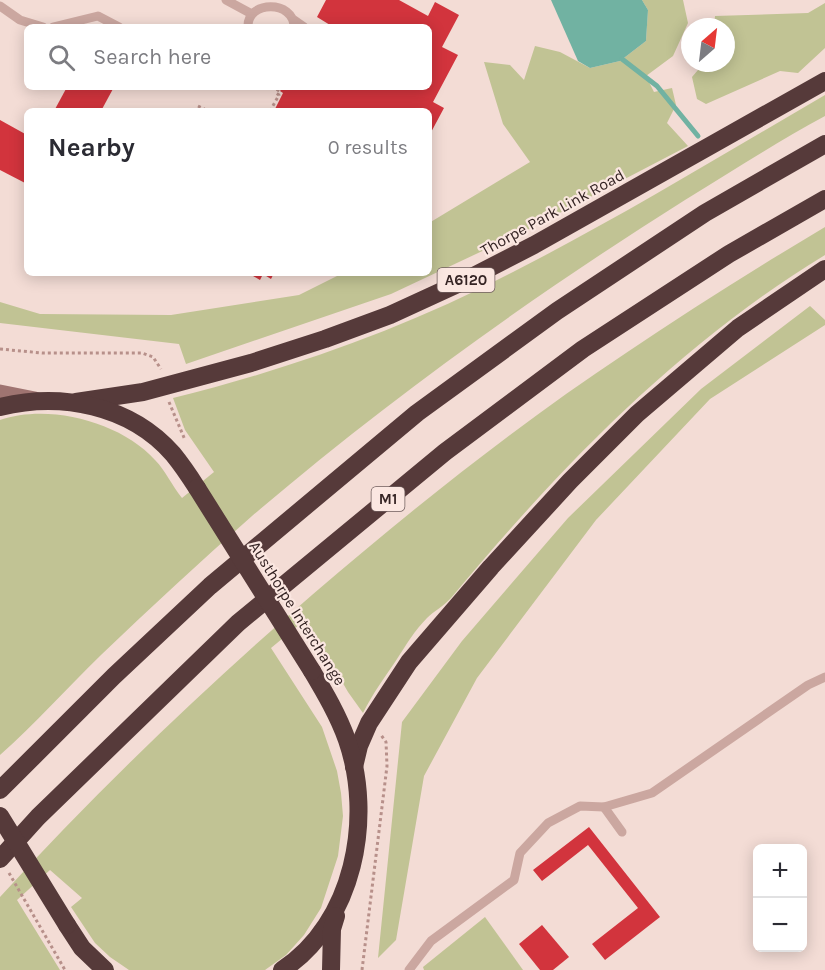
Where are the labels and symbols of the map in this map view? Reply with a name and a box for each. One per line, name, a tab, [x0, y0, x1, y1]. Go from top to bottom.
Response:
north arrow	[681, 18, 735, 72]
street label: Thorpe Park Link Road	[477, 165, 627, 260]
road number: A6120	[438, 268, 494, 292]
road number: M1	[372, 487, 404, 511]
street label: Austhorpe Interchange	[245, 538, 350, 689]

